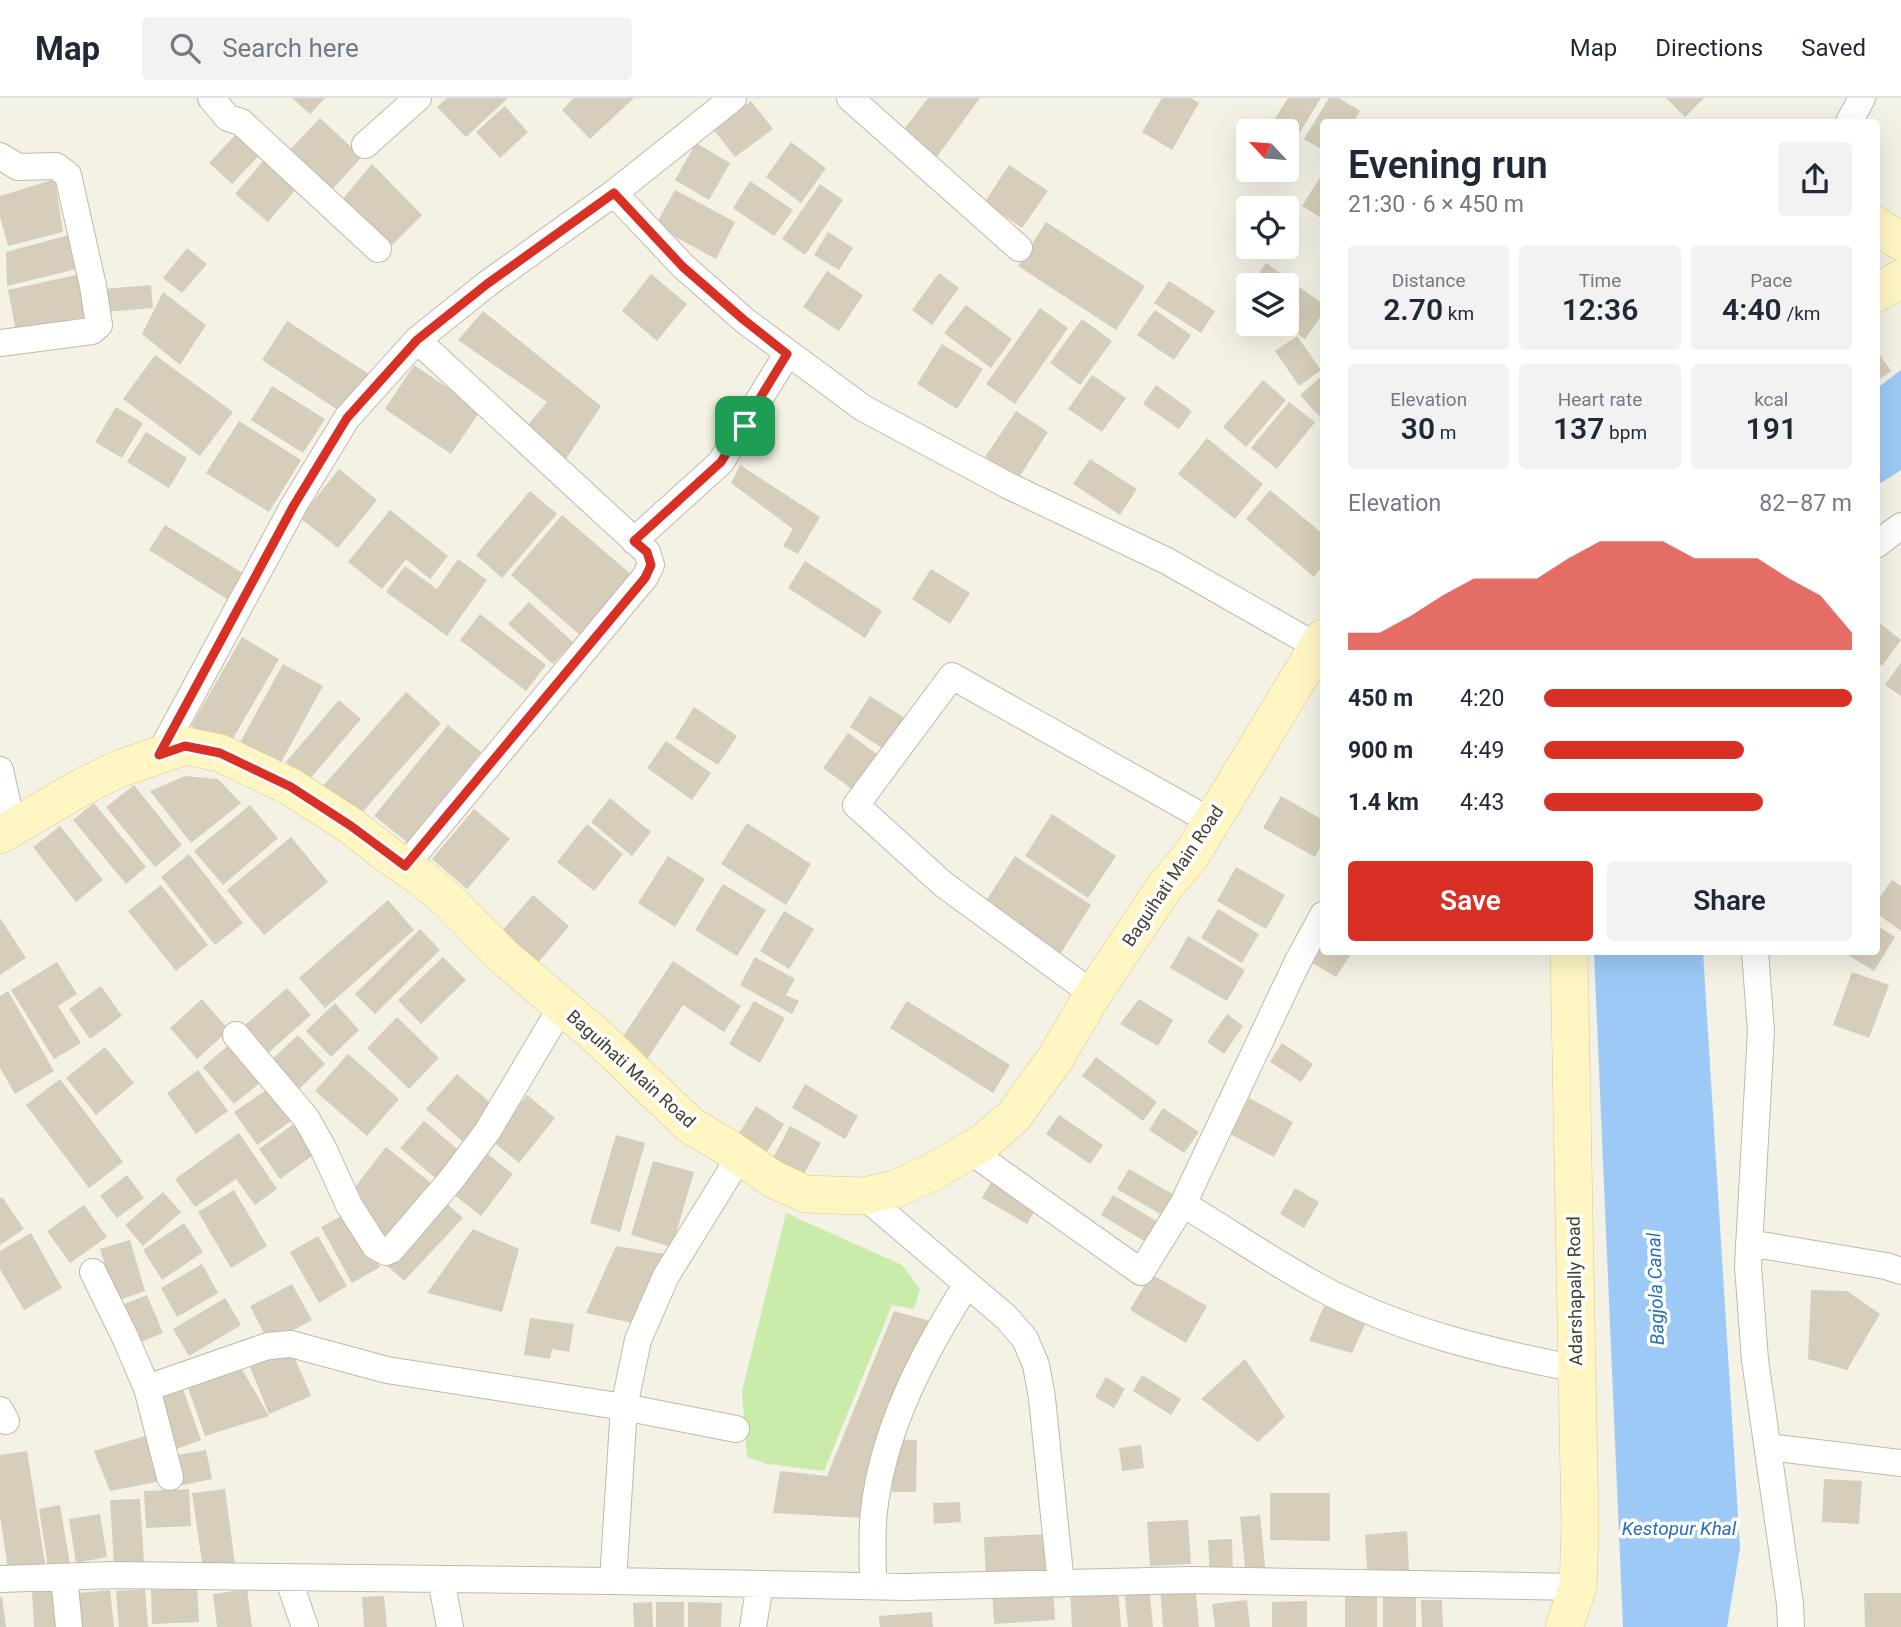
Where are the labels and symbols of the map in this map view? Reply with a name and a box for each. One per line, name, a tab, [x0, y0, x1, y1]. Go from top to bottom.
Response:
north arrow	[1236, 119, 1298, 182]
pin	[715, 396, 775, 456]
street label: Baguihati Main Road	[1118, 801, 1228, 950]
street label: Baguihati Main Road	[563, 1005, 700, 1132]
street label: Adarshapally Road	[1563, 1216, 1586, 1366]
water label: Bagjola Canal	[1642, 1232, 1669, 1346]
water label: Kestopur Khal	[1622, 1517, 1737, 1540]

